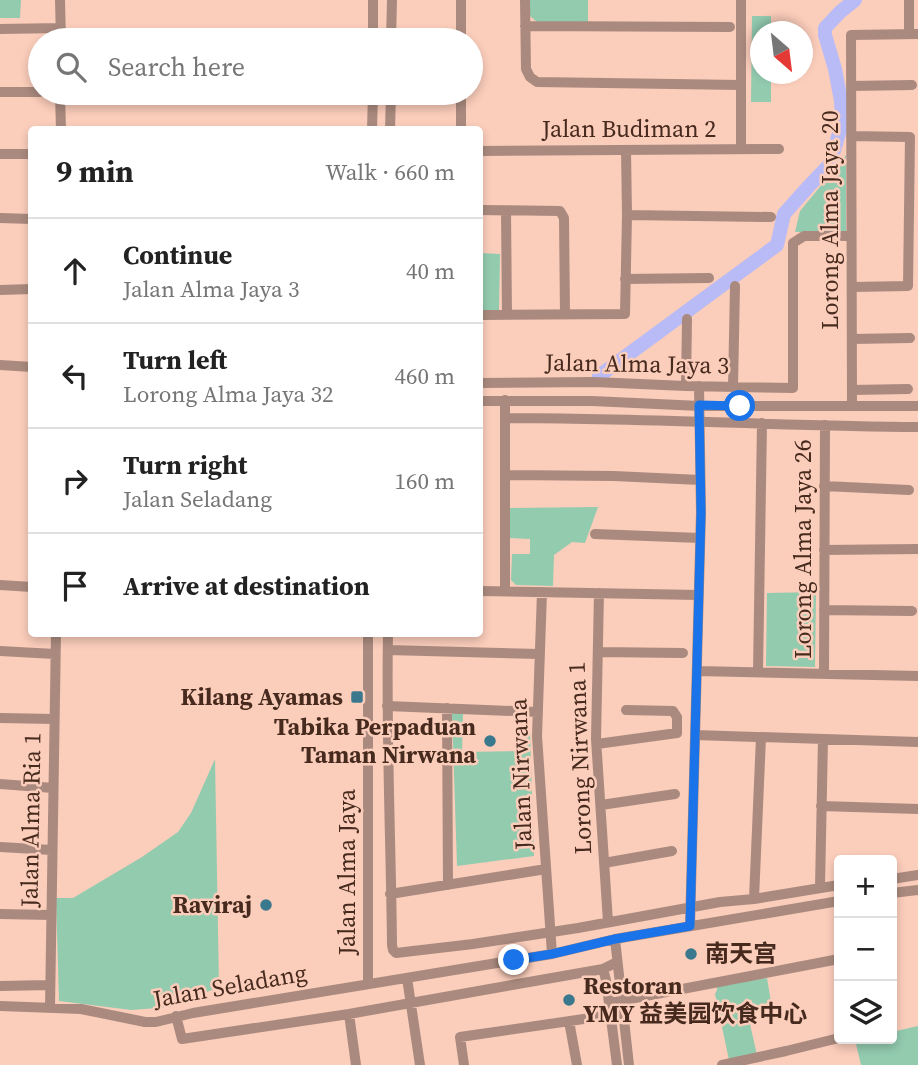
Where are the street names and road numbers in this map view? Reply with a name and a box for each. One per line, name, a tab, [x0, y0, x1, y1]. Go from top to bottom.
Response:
street label: Lorong Alma Jaya 20	[813, 110, 846, 330]
street label: Jalan Budiman 2	[541, 112, 716, 145]
street label: Jalan Alma Jaya 3	[544, 345, 729, 382]
street label: Lorong Alma Jaya 26	[786, 439, 819, 659]
street label: Lorong Nirwana 1	[560, 661, 599, 855]
street label: Jalan Nirwana	[501, 697, 540, 851]
street label: Jalan Alma Ria 1	[12, 732, 49, 909]
street label: Jalan Alma Jaya	[330, 788, 363, 956]
street label: Jalan Seladang	[149, 956, 309, 1015]

